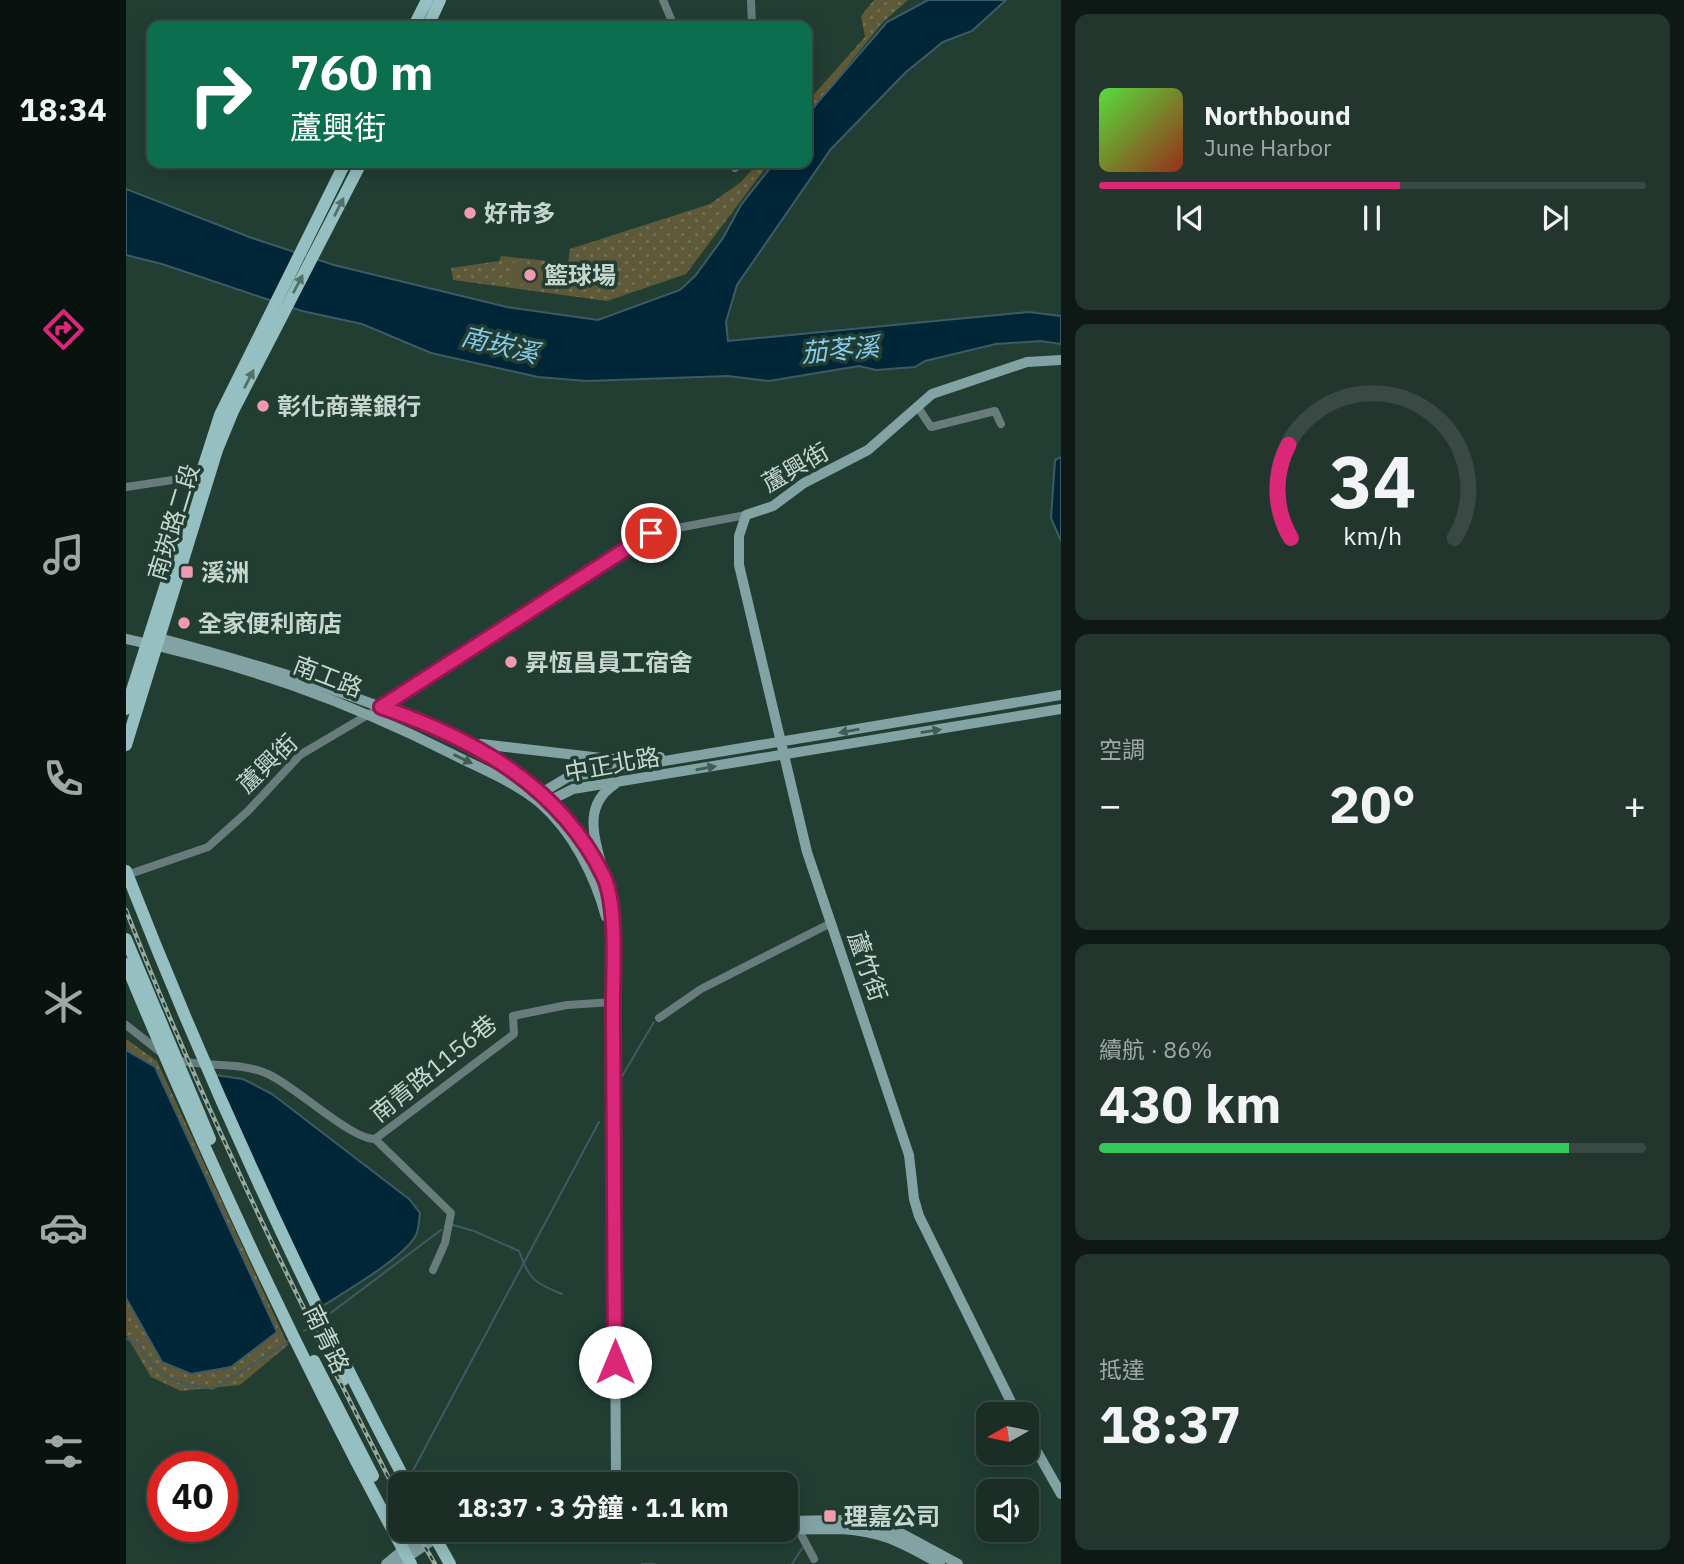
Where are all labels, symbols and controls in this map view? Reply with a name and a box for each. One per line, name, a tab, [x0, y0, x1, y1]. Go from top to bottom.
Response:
text: 760 m	[290, 40, 434, 103]
icon: right	[175, 49, 266, 140]
text: 18:34	[19, 88, 107, 130]
text: Northbound	[1204, 98, 1351, 132]
text: 蘆興街	[290, 106, 386, 148]
text: June Harbor	[1204, 132, 1332, 162]
one-way arrow	[333, 197, 344, 217]
place label: 好市多	[484, 197, 556, 229]
icon: previous	[1171, 199, 1209, 237]
icon: pause	[1353, 199, 1391, 237]
icon: next	[1536, 199, 1574, 237]
marker: 好市多	[462, 205, 478, 221]
place label: 籃球場	[544, 259, 616, 291]
marker: 籃球場	[522, 267, 538, 283]
one-way arrow	[291, 274, 303, 294]
icon: directions	[39, 305, 88, 354]
water label: 南崁溪	[458, 318, 546, 371]
water label: 茄苳溪	[800, 328, 884, 369]
one-way arrow	[243, 369, 255, 389]
place label: 彰化商業銀行	[277, 390, 421, 422]
marker: 彰化商業銀行	[255, 398, 271, 414]
text: 34	[1329, 433, 1416, 528]
street label: 蘆興街	[756, 435, 834, 499]
street label: 南崁路二段	[140, 460, 206, 584]
pin	[621, 503, 681, 563]
icon: arrive	[632, 514, 670, 552]
text: km/h	[1343, 519, 1402, 552]
icon: music	[39, 530, 88, 579]
place label: 溪洲	[201, 556, 249, 588]
marker: 溪洲	[179, 564, 195, 580]
place label: 全家便利商店	[198, 607, 342, 639]
marker: 全家便利商店	[176, 615, 192, 631]
place label: 昇恆昌員工宿舍	[525, 646, 693, 678]
street label: 南工路	[289, 648, 367, 704]
marker: 昇恆昌員工宿舍	[503, 654, 519, 670]
one-way arrow	[920, 725, 942, 736]
street label: 蘆興街	[230, 726, 304, 800]
one-way arrow	[838, 726, 860, 737]
text: 空調	[1099, 734, 1145, 764]
street label: 中正北路	[562, 740, 662, 788]
icon: phone	[39, 754, 88, 803]
one-way arrow	[453, 754, 473, 765]
one-way arrow	[695, 763, 717, 774]
text: 20°	[1329, 770, 1416, 837]
text: −	[1099, 780, 1122, 829]
text: +	[1623, 780, 1646, 829]
street label: 蘆竹街	[841, 927, 895, 1005]
icon: climate	[39, 978, 88, 1027]
street label: 南青路1156巷	[363, 1007, 503, 1129]
text: 續航 · 86%	[1099, 1034, 1212, 1064]
text: 430 km	[1099, 1070, 1281, 1137]
icon: car	[39, 1203, 88, 1252]
street label: 南青路	[297, 1300, 357, 1378]
position arrow	[578, 1325, 652, 1399]
text: 抵達	[1099, 1354, 1145, 1384]
text: 18:37	[1099, 1390, 1241, 1457]
north arrow	[976, 1402, 1040, 1465]
map controls	[976, 1402, 1039, 1542]
icon: filters	[39, 1427, 88, 1476]
speed limit sign: 40	[147, 1451, 238, 1542]
button: sound	[976, 1479, 1039, 1542]
text: 18:37 · 3 分鐘 · 1.1 km	[457, 1490, 729, 1524]
place label: 理嘉公司	[844, 1500, 940, 1532]
marker: 理嘉公司	[822, 1508, 838, 1524]

